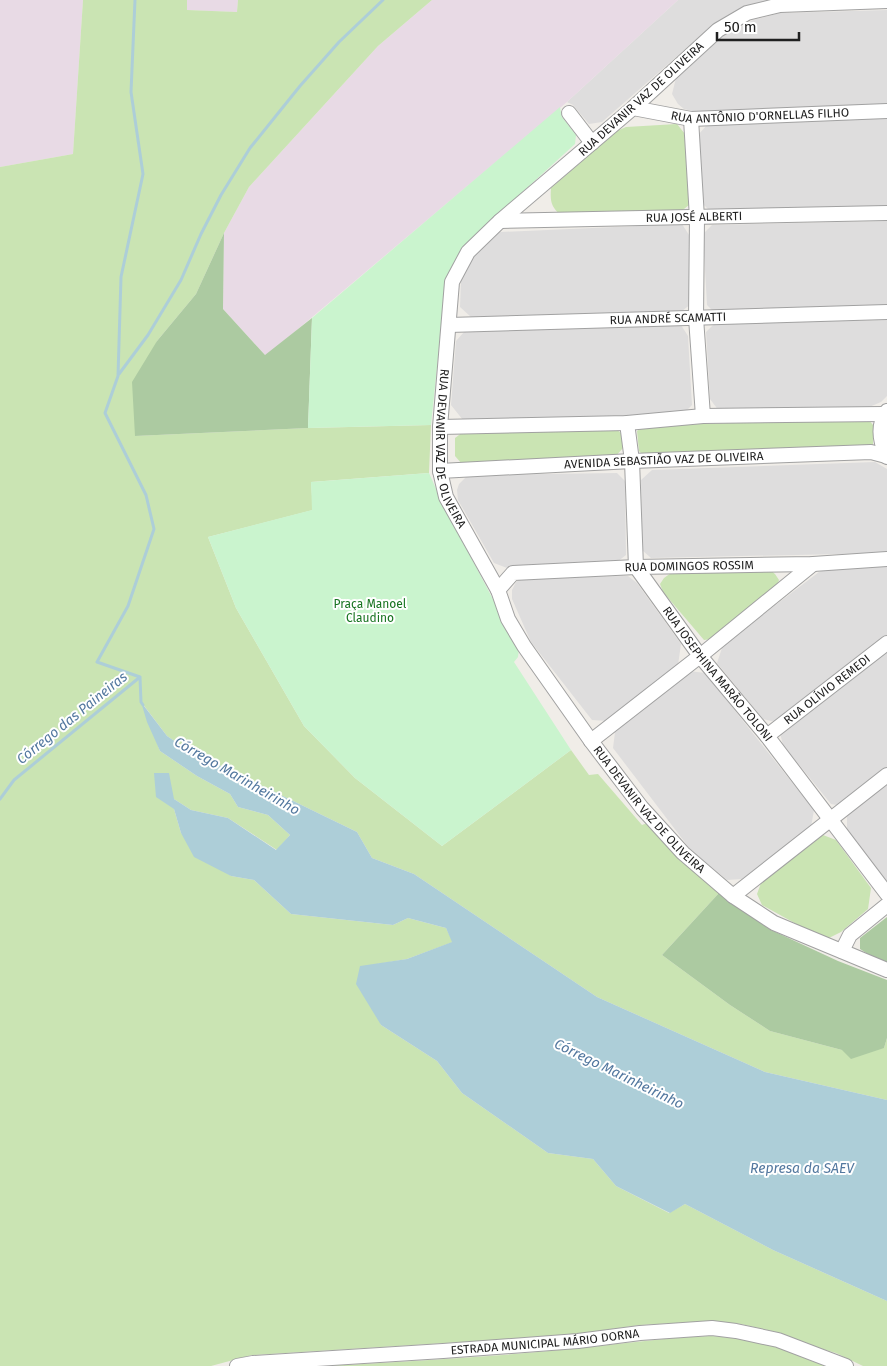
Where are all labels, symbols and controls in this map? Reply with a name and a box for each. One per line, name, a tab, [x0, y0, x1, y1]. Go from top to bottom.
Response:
scale bar	[717, 10, 800, 42]
text: 50 m	[724, 18, 757, 36]
street label: RUA DEVANIR VAZ DE OLIVEIRA	[576, 39, 707, 159]
street label: RUA ANTÔNIO D'ORNELLAS FILHO	[670, 106, 849, 126]
street label: RUA JOSÉ ALBERTI	[646, 209, 742, 225]
street label: RUA ANDRÉ SCAMATTI	[609, 310, 726, 327]
street label: RUA DEVANIR VAZ DE OLIVEIRA	[433, 368, 469, 531]
street label: AVENIDA SEBASTIÃO VAZ DE OLIVEIRA	[564, 449, 764, 472]
street label: RUA DOMINGOS ROSSIM	[624, 558, 754, 575]
park label: Praça Manoel Claudino	[334, 597, 407, 625]
street label: RUA JOSEPHINA MARÃO TOLONI	[660, 604, 775, 744]
street label: RUA OLÍVIO REMEDI	[781, 652, 873, 727]
water label: Córrego das Paineiras	[13, 668, 131, 768]
water label: Córrego Marinheirinho	[171, 733, 303, 819]
street label: RUA DEVANIR VAZ DE OLIVEIRA	[590, 743, 708, 876]
water label: Córrego Marinheirinho	[552, 1035, 686, 1113]
water label: Represa da SAEV	[750, 1160, 855, 1177]
street label: ESTRADA MUNICIPAL MÁRIO DORNA	[450, 1326, 640, 1357]

